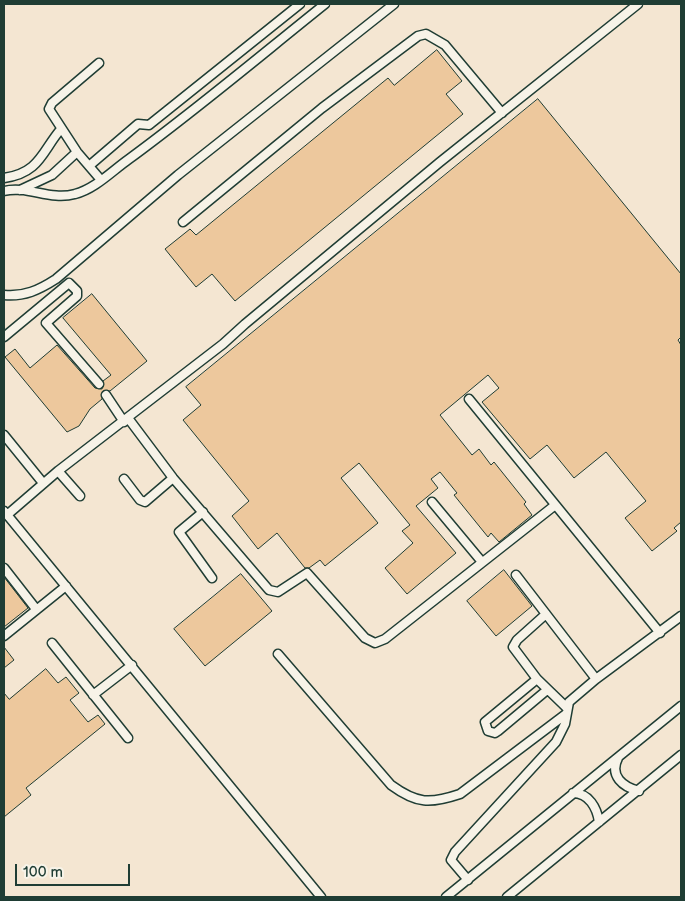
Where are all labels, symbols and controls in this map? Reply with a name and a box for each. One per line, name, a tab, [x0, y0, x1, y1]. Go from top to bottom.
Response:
scale bar	[18, 854, 132, 886]
text: 100 m	[23, 863, 63, 882]

